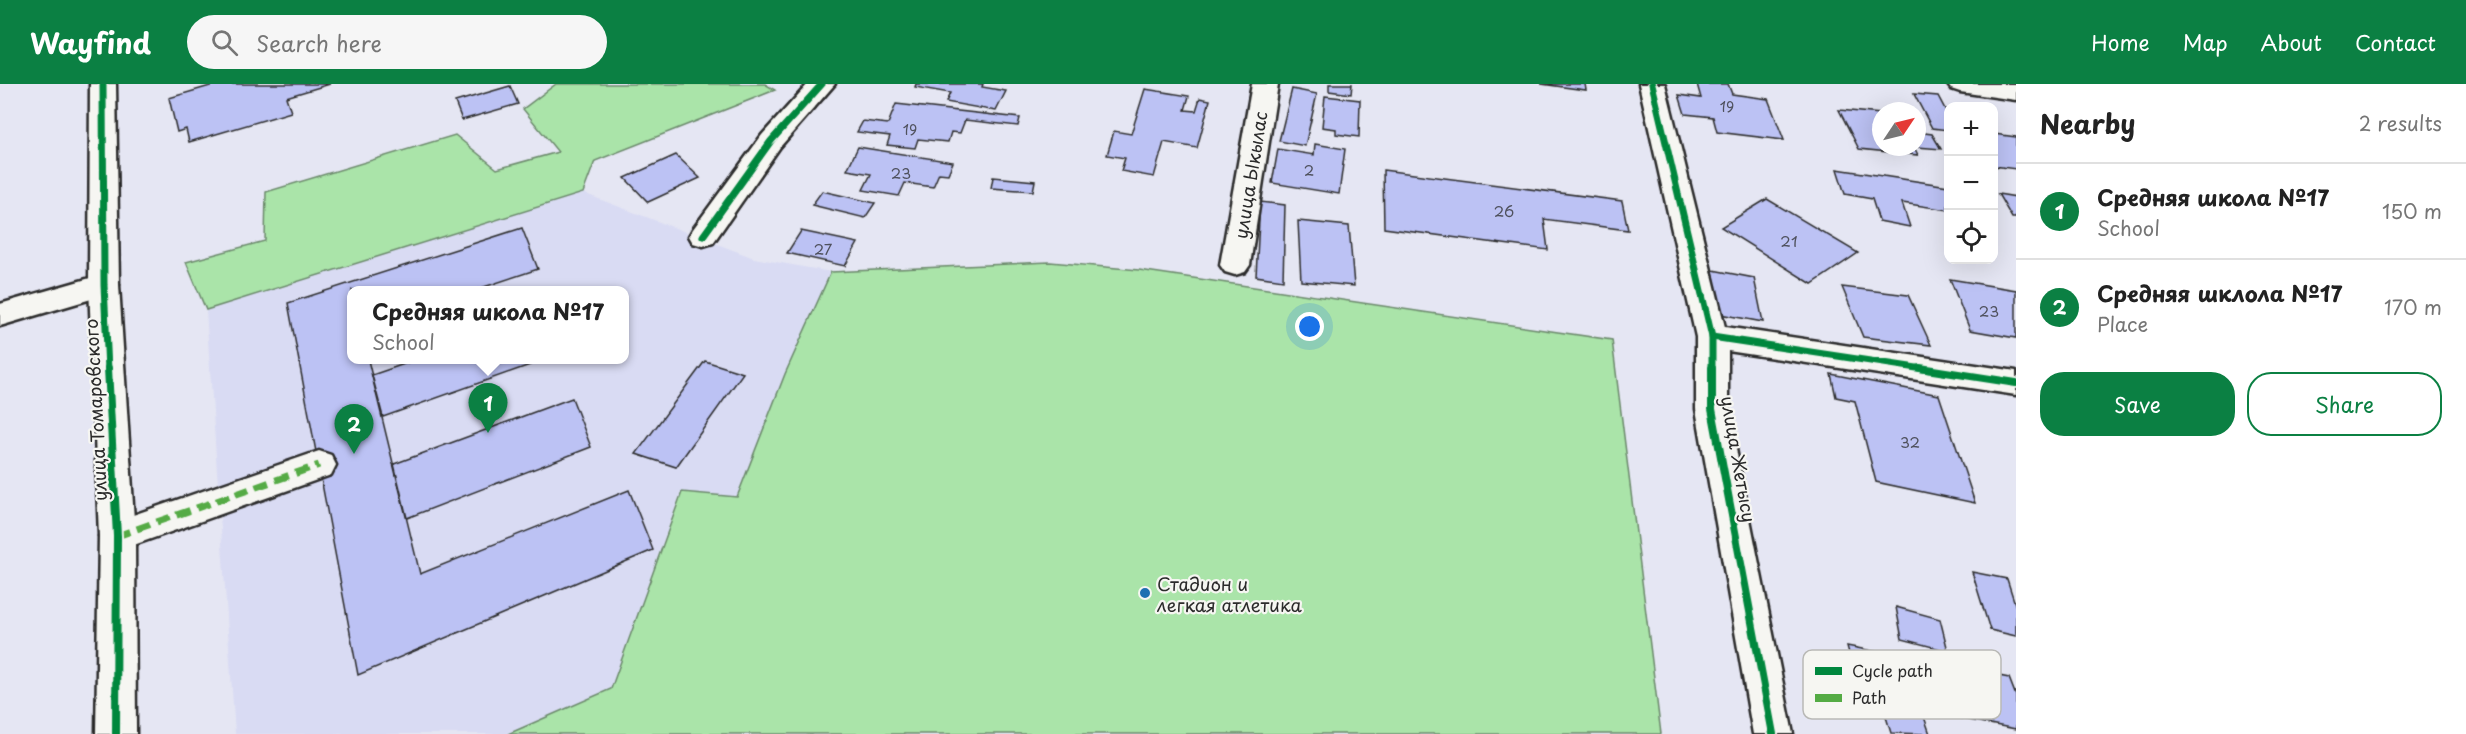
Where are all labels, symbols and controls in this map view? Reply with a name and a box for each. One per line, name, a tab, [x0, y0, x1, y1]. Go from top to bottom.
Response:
search box	[187, 15, 607, 69]
text: Wayfind	[30, 21, 151, 64]
icon: search	[208, 26, 241, 59]
text: Search here	[256, 26, 382, 59]
text: Home	[2091, 26, 2150, 58]
text: Map	[2183, 26, 2228, 58]
text: About	[2261, 26, 2322, 58]
text: Contact	[2355, 26, 2436, 58]
house number: 19	[1720, 96, 1734, 117]
north arrow	[1872, 102, 1926, 156]
map controls	[1944, 102, 1998, 264]
button: +	[1944, 102, 1998, 156]
text: Nearby	[2040, 104, 2135, 143]
text: 2 results	[2359, 108, 2442, 138]
street label: улица Ыкылас	[1227, 109, 1273, 241]
house number: 19	[903, 119, 917, 140]
button: −	[1944, 156, 1998, 210]
house number: 2	[1304, 158, 1314, 181]
house number: 23	[891, 161, 911, 184]
text: Средняя школа №17	[2097, 180, 2329, 213]
text: 1	[2055, 196, 2064, 226]
text: 150 m	[2382, 196, 2442, 226]
house number: 26	[1494, 199, 1514, 222]
button: locate	[1944, 210, 1998, 264]
text: School	[2097, 213, 2160, 243]
house number: 21	[1780, 229, 1798, 252]
house number: 27	[814, 237, 833, 260]
text: Средняя шклола №17	[2097, 276, 2342, 309]
popup	[347, 286, 629, 364]
text: 2	[2052, 292, 2067, 322]
text: 170 m	[2384, 292, 2442, 322]
text: Средняя школа №17	[372, 294, 604, 327]
house number: 23	[1979, 299, 1999, 322]
text: Place	[2097, 309, 2148, 339]
your location	[1295, 312, 1324, 341]
street label: улица Томаровского	[77, 318, 113, 502]
text: School	[372, 327, 435, 357]
button: Save	[2040, 372, 2235, 436]
button: Share	[2247, 372, 2442, 436]
pin: 1	[468, 384, 508, 433]
street label: улица Жетысу	[1715, 394, 1763, 524]
pin: 2	[334, 404, 374, 454]
house number: 32	[1900, 430, 1920, 453]
place label: Стадион и легкая атлетика	[1156, 570, 1302, 618]
marker: Стадион и легкая атлетика	[1138, 586, 1152, 600]
legend	[1803, 650, 2001, 719]
text: Cycle path	[1852, 658, 1933, 682]
text: Path	[1852, 685, 1887, 709]

